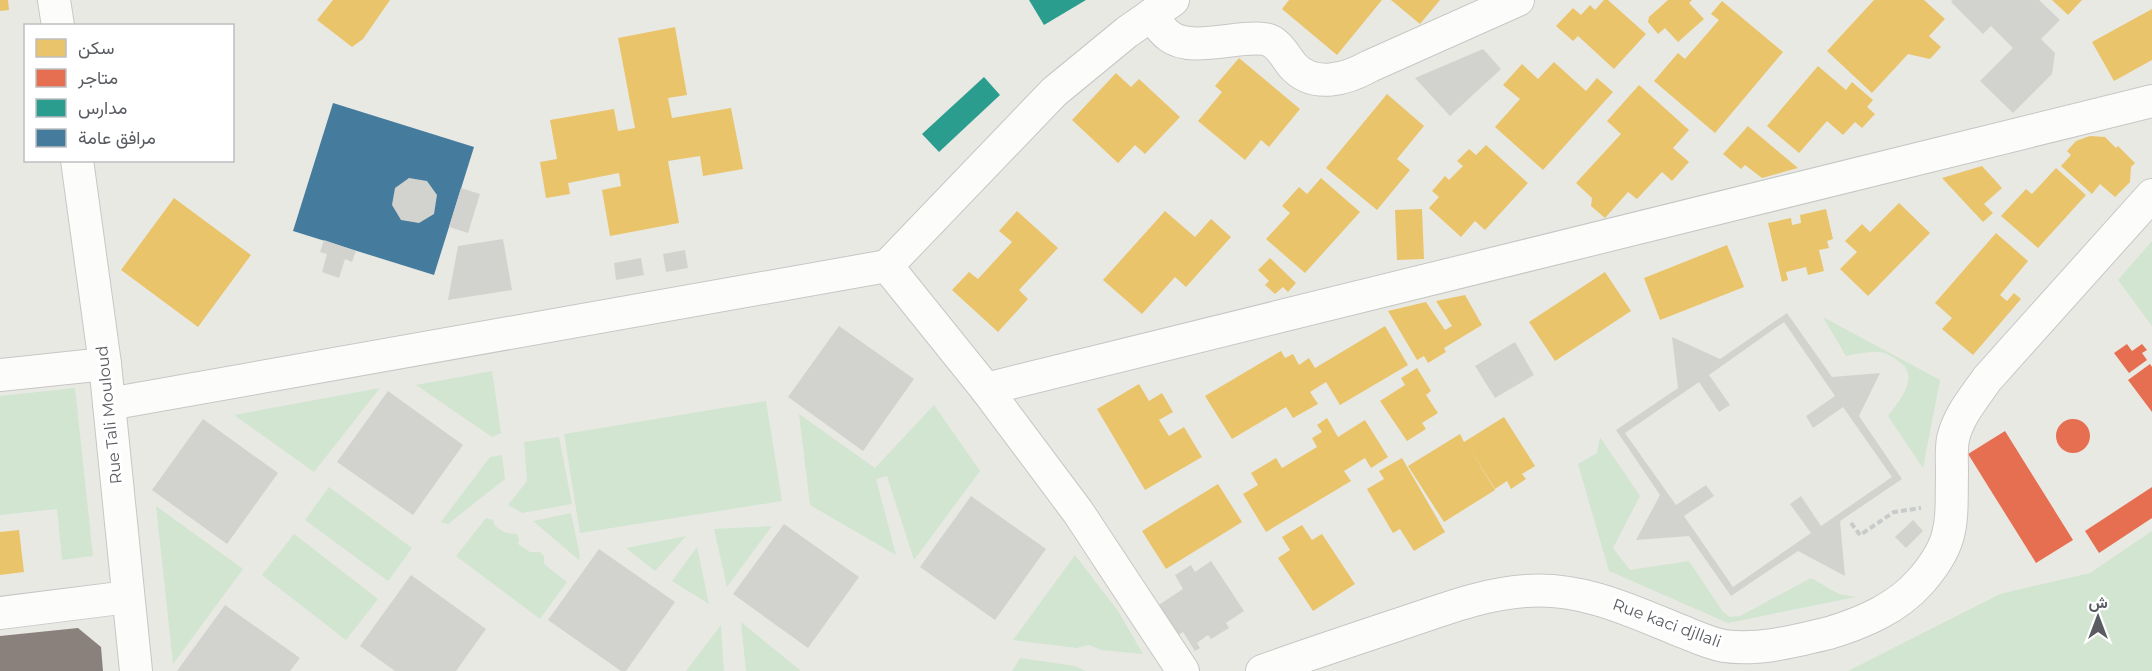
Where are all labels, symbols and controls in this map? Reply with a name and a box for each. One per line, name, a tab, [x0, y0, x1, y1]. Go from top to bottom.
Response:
legend	[24, 24, 234, 162]
text: سكن	[78, 37, 114, 59]
text: متاجر	[77, 67, 118, 89]
text: مدارس	[78, 97, 127, 119]
text: مرافق عامة	[78, 127, 156, 149]
street label: Rue Tali Mouloud	[92, 345, 126, 485]
north arrow	[2068, 587, 2128, 647]
text: ش	[2088, 593, 2108, 612]
street label: Rue kaci djllali	[1610, 595, 1724, 651]

